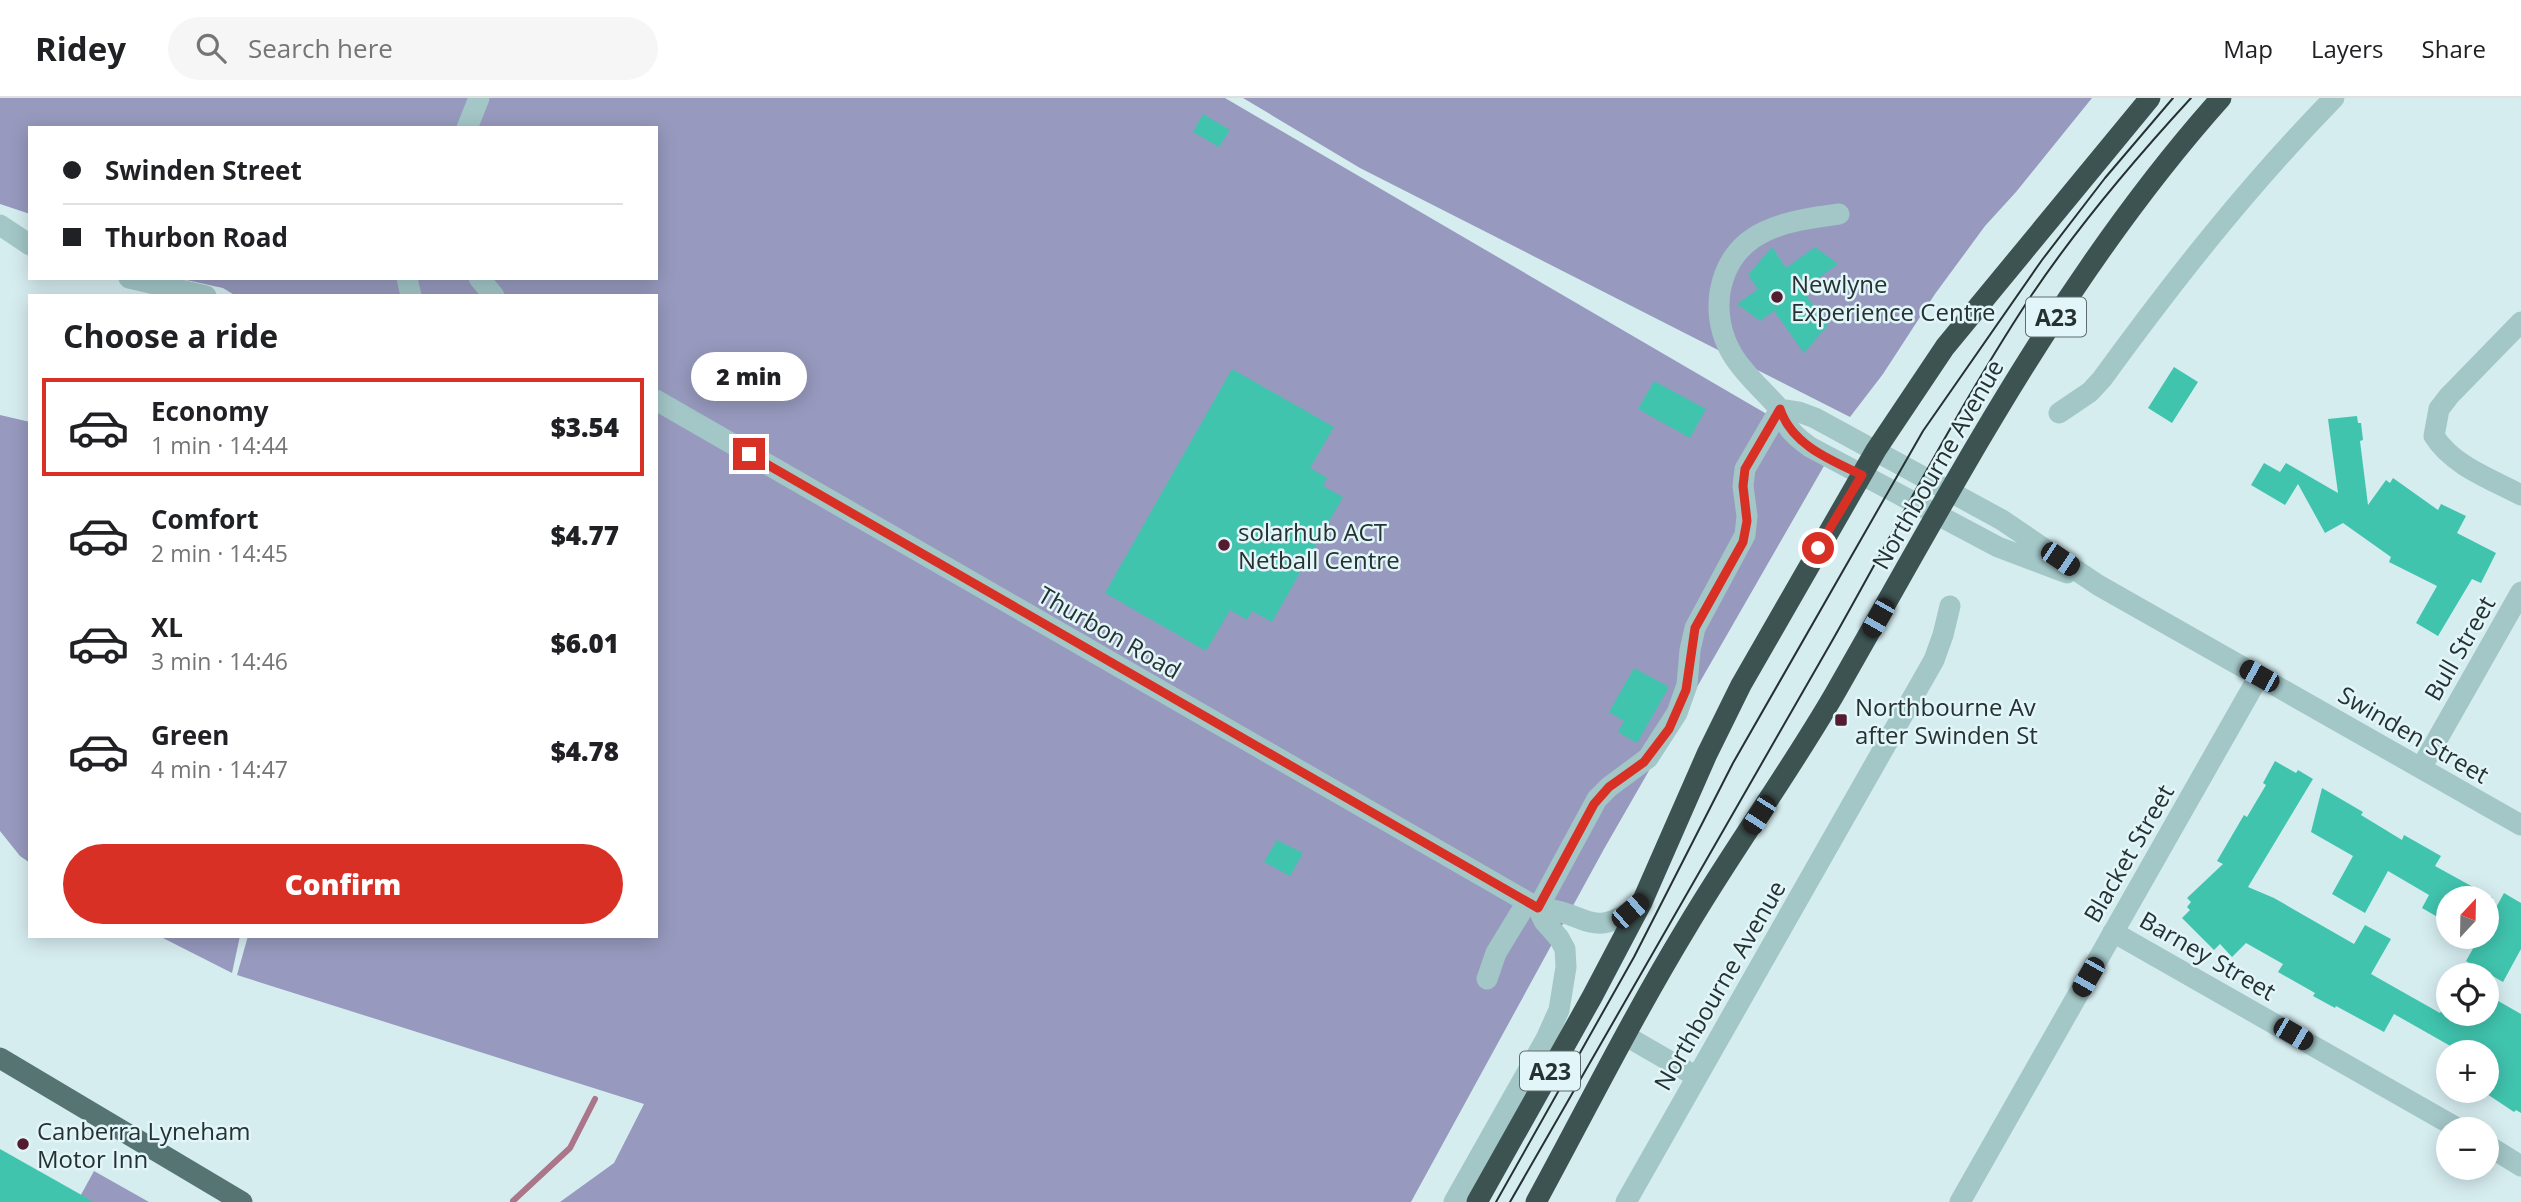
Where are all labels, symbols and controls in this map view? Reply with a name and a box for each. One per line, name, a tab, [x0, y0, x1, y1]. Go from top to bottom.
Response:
search box	[168, 17, 658, 80]
text: Ridey	[35, 26, 126, 71]
icon: search	[192, 29, 230, 67]
text: Search here	[248, 30, 393, 66]
text: Map	[2223, 32, 2273, 65]
text: Layers	[2311, 32, 2384, 65]
text: Share	[2422, 32, 2486, 65]
text: Swinden Street	[105, 152, 302, 188]
text: Thurbon Road	[105, 219, 288, 255]
place label: Newlyne Experience Centre	[1791, 267, 1995, 328]
marker: Newlyne Experience Centre	[1769, 289, 1785, 305]
road number: A23	[2026, 298, 2086, 336]
text: Choose a ride	[63, 314, 278, 357]
callout: 2 min	[691, 352, 807, 402]
street label: Northbourne Avenue	[1863, 353, 2011, 575]
text: 2 min	[716, 360, 782, 392]
text: Economy	[151, 393, 269, 429]
icon: car	[67, 396, 130, 459]
text: $3.54	[551, 409, 619, 445]
text: 1 min · 14:44	[151, 429, 288, 461]
route end	[733, 438, 765, 470]
text: Comfort	[151, 501, 258, 537]
icon: car	[67, 504, 130, 567]
place label: solarhub ACT Netball Centre	[1238, 515, 1400, 576]
text: $4.77	[551, 517, 619, 553]
route start	[1802, 532, 1834, 564]
text: 2 min · 14:45	[151, 537, 288, 569]
marker: solarhub ACT Netball Centre	[1216, 537, 1232, 553]
car	[2037, 539, 2084, 579]
street label: Thurbon Road	[1033, 578, 1187, 686]
street label: Bull Street	[2416, 590, 2502, 706]
car	[1859, 595, 1898, 641]
text: XL	[151, 609, 183, 645]
icon: car	[67, 612, 130, 675]
text: $6.01	[551, 625, 619, 661]
text: 3 min · 14:46	[151, 645, 288, 677]
car	[2236, 657, 2283, 695]
street label: Swinden Street	[2333, 678, 2495, 790]
place label: Northbourne Av after Swinden St	[1855, 690, 2038, 751]
marker: Northbourne Av after Swinden St	[1833, 712, 1849, 728]
text: Green	[151, 717, 229, 753]
icon: car	[67, 720, 130, 783]
text: $4.78	[551, 733, 619, 769]
text: 4 min · 14:47	[151, 753, 288, 785]
street label: Blacket Street	[2075, 778, 2181, 928]
car	[1739, 792, 1780, 838]
button: Confirm	[63, 844, 623, 924]
street label: Northbourne Avenue	[1645, 874, 1793, 1096]
north arrow	[2436, 886, 2499, 948]
map controls	[2436, 886, 2499, 1180]
car	[1608, 889, 1653, 933]
street label: Barney Street	[2134, 903, 2282, 1007]
car	[2069, 954, 2108, 1000]
button: locate	[2436, 963, 2499, 1026]
car	[2270, 1014, 2317, 1054]
button: +	[2436, 1040, 2499, 1103]
road number: A23	[1520, 1052, 1580, 1090]
place label: Canberra Lyneham Motor Inn	[37, 1114, 251, 1175]
button: −	[2436, 1117, 2499, 1180]
marker: Canberra Lyneham Motor Inn	[15, 1136, 31, 1152]

